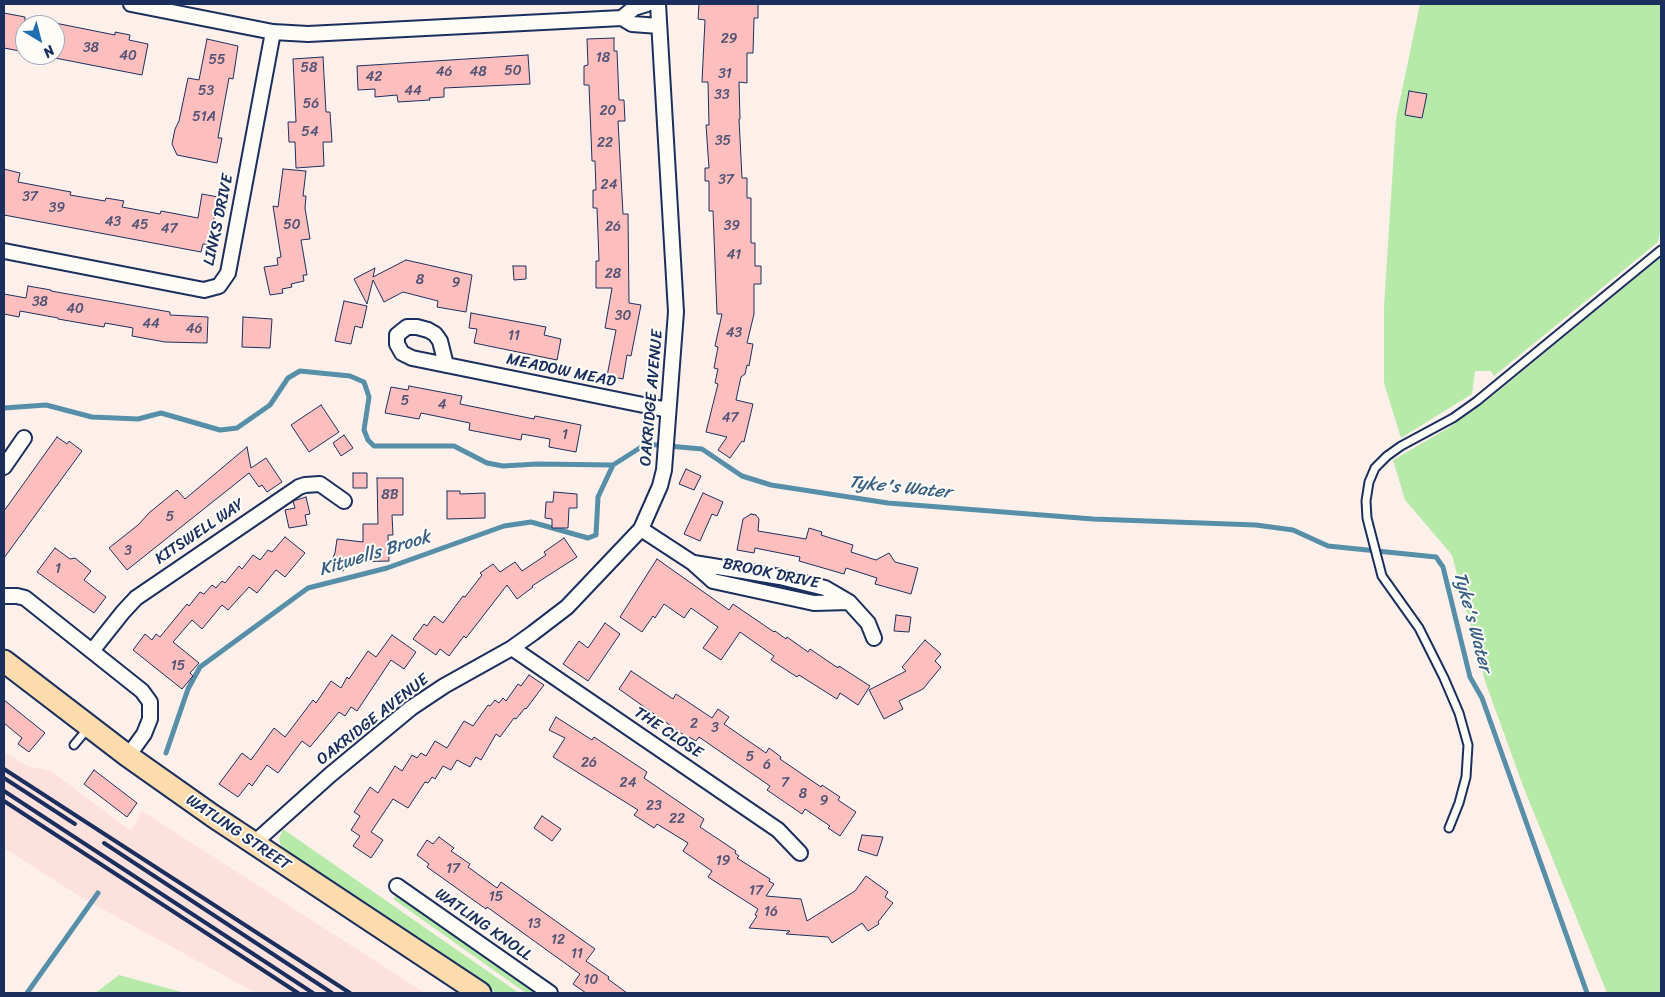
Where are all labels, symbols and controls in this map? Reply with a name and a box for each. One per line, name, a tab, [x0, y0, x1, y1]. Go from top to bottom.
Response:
north arrow	[15, 15, 65, 65]
house number: 29	[721, 31, 737, 47]
text: N	[37, 39, 60, 64]
house number: 38	[83, 40, 99, 56]
house number: 40	[119, 48, 137, 64]
house number: 18	[596, 50, 610, 66]
house number: 55	[208, 52, 226, 68]
house number: 58	[301, 60, 317, 76]
house number: 50	[504, 63, 522, 79]
house number: 46	[436, 64, 452, 80]
house number: 48	[469, 64, 487, 80]
house number: 31	[718, 66, 732, 82]
house number: 42	[366, 69, 382, 85]
house number: 53	[198, 83, 214, 99]
house number: 44	[404, 83, 422, 99]
house number: 33	[714, 87, 730, 103]
house number: 56	[303, 96, 319, 112]
house number: 20	[600, 103, 616, 119]
house number: 51A	[192, 109, 216, 125]
house number: 54	[301, 124, 319, 140]
house number: 35	[715, 133, 731, 149]
house number: 22	[597, 135, 613, 151]
house number: 37	[718, 172, 734, 188]
street label: LINKS DRIVE	[200, 173, 238, 267]
house number: 24	[601, 177, 617, 193]
house number: 37	[22, 189, 38, 205]
house number: 39	[49, 200, 65, 216]
house number: 43	[105, 214, 121, 230]
house number: 45	[131, 217, 149, 233]
house number: 50	[283, 217, 301, 233]
house number: 39	[724, 218, 740, 234]
house number: 26	[605, 219, 621, 235]
house number: 47	[161, 221, 177, 237]
house number: 41	[727, 247, 741, 263]
house number: 28	[605, 266, 621, 282]
house number: 8	[416, 272, 424, 288]
house number: 9	[452, 275, 460, 291]
house number: 38	[32, 294, 48, 310]
house number: 40	[66, 301, 84, 317]
house number: 30	[615, 308, 631, 324]
house number: 44	[142, 316, 160, 332]
house number: 46	[186, 321, 202, 337]
house number: 43	[726, 325, 742, 341]
house number: 11	[508, 328, 520, 344]
street label: OAKRIDGE AVENUE	[636, 329, 668, 467]
street label: MEADOW MEAD	[505, 350, 617, 392]
house number: 5	[401, 393, 409, 409]
house number: 4	[438, 397, 446, 413]
house number: 47	[722, 410, 738, 426]
house number: 1	[562, 427, 568, 443]
water label: Tyke's Water	[848, 472, 952, 504]
house number: 8B	[381, 487, 399, 503]
street label: KITSWELL WAY	[152, 495, 248, 569]
house number: 5	[166, 509, 174, 525]
water label: Kitwells Brook	[317, 527, 433, 581]
house number: 3	[124, 543, 132, 559]
street label: BROOK DRIVE	[721, 554, 821, 594]
house number: 1	[55, 561, 61, 577]
water label: Tyke's Water	[1448, 570, 1496, 674]
house number: 15	[171, 658, 185, 674]
street label: OAKRIDGE AVENUE	[313, 670, 433, 770]
street label: THE CLOSE	[630, 703, 706, 763]
house number: 2	[690, 716, 698, 732]
house number: 3	[711, 720, 719, 736]
house number: 5	[746, 749, 754, 765]
house number: 26	[581, 755, 597, 771]
house number: 6	[763, 757, 771, 773]
house number: 24	[620, 775, 636, 791]
house number: 7	[781, 775, 789, 791]
house number: 8	[799, 786, 807, 802]
street label: WATLING STREET	[182, 791, 294, 875]
house number: 9	[820, 793, 828, 809]
house number: 23	[646, 798, 662, 814]
house number: 22	[669, 811, 685, 827]
house number: 19	[716, 853, 730, 869]
house number: 17	[446, 861, 460, 877]
house number: 17	[749, 883, 763, 899]
street label: WATLING KNOLL	[431, 885, 535, 965]
house number: 15	[489, 889, 503, 905]
house number: 16	[764, 904, 778, 920]
house number: 13	[527, 916, 541, 932]
house number: 12	[551, 932, 565, 948]
house number: 11	[571, 946, 583, 962]
house number: 10	[584, 972, 598, 988]

